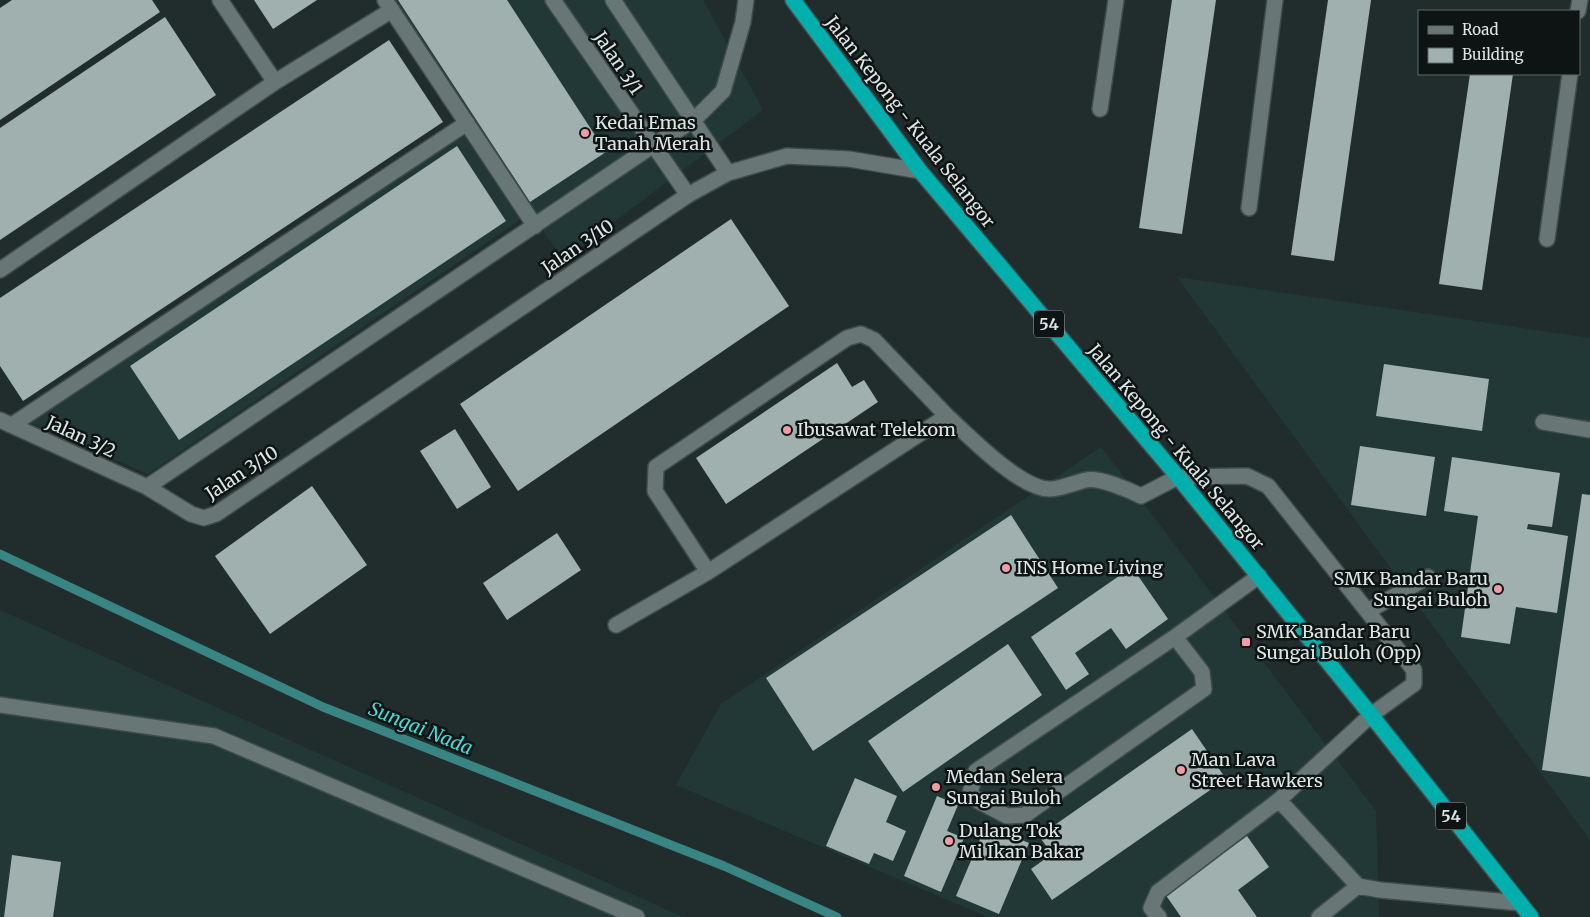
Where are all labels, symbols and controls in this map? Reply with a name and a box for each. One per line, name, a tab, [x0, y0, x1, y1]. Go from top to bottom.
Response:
street label: Jalan Kepong - Kuala Selangor	[820, 10, 1000, 232]
legend	[1418, 10, 1580, 75]
text: Road	[1462, 20, 1498, 39]
street label: Jalan 3/1	[588, 26, 648, 99]
text: Building	[1462, 45, 1524, 64]
place label: Kedai Emas Tanah Merah	[595, 111, 711, 155]
marker: Kedai Emas Tanah Merah	[579, 127, 591, 139]
street label: Jalan 3/10	[536, 214, 618, 280]
road number: 54	[1034, 310, 1064, 338]
street label: Jalan Kepong - Kuala Selangor	[1083, 338, 1269, 555]
street label: Jalan 3/2	[42, 410, 120, 463]
place label: Ibusawat Telekom	[797, 418, 956, 441]
marker: Ibusawat Telekom	[781, 424, 793, 436]
street label: Jalan 3/10	[200, 441, 282, 505]
place label: INS Home Living	[1016, 556, 1163, 579]
marker: INS Home Living	[1000, 562, 1012, 574]
place label: SMK Bandar Baru Sungai Buloh	[1334, 567, 1488, 611]
marker: SMK Bandar Baru Sungai Buloh	[1492, 583, 1504, 595]
place label: SMK Bandar Baru Sungai Buloh (Opp)	[1256, 620, 1422, 664]
marker: SMK Bandar Baru Sungai Buloh (Opp)	[1240, 636, 1252, 648]
water label: Sungai Nada	[365, 696, 477, 760]
place label: Man Lava Street Hawkers	[1191, 748, 1323, 792]
marker: Man Lava Street Hawkers	[1175, 764, 1187, 776]
place label: Medan Selera Sungai Buloh	[946, 765, 1063, 809]
marker: Medan Selera Sungai Buloh	[930, 781, 942, 793]
road number: 54	[1436, 802, 1466, 829]
place label: Dulang Tok Mi Ikan Bakar	[959, 819, 1082, 863]
marker: Dulang Tok Mi Ikan Bakar	[943, 835, 955, 847]

